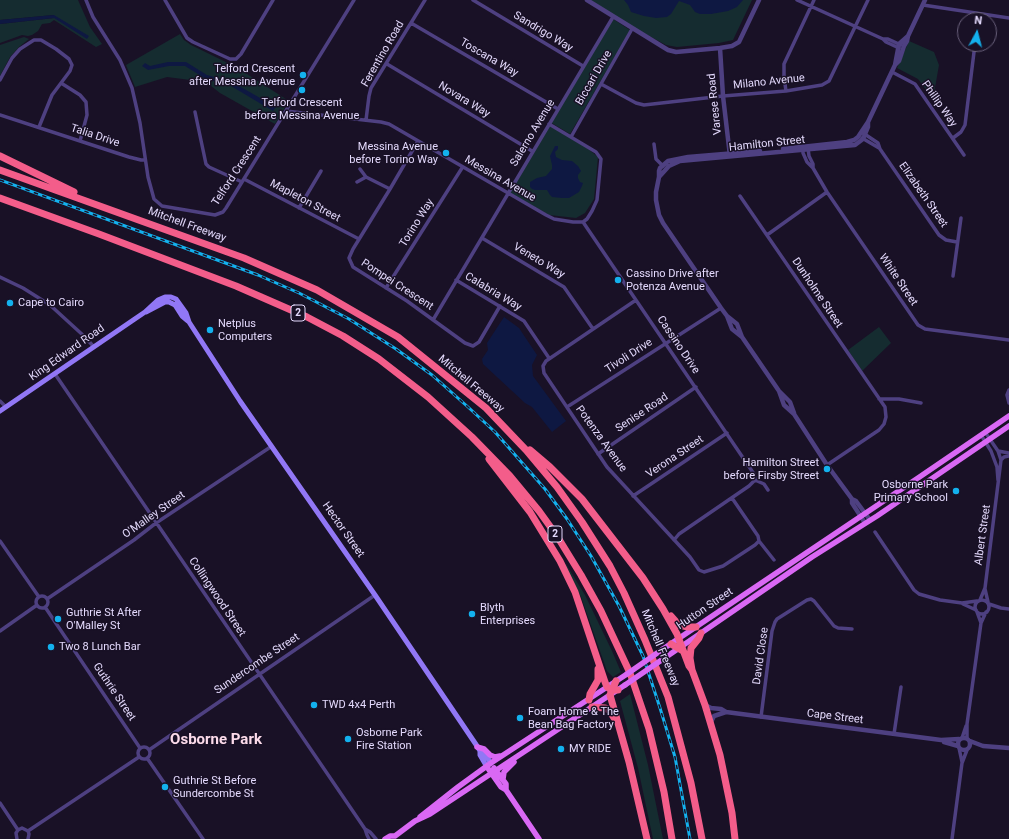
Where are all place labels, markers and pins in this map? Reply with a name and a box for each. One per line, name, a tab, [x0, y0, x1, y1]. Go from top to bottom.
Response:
place label: Telford Crescent after Messina Avenue	[189, 62, 295, 88]
marker: Telford Crescent after Messina Avenue	[298, 70, 308, 80]
marker: Telford Crescent before Messina Avenue	[297, 85, 307, 95]
place label: Telford Crescent before Messina Avenue	[245, 96, 359, 122]
place label: Messina Avenue before Torino Way	[349, 140, 438, 166]
marker: Messina Avenue before Torino Way	[441, 148, 451, 158]
place label: Cassino Drive after Potenza Avenue	[626, 267, 719, 293]
marker: Cassino Drive after Potenza Avenue	[613, 275, 623, 285]
place label: Cape to Cairo	[18, 296, 84, 310]
marker: Cape to Cairo	[5, 298, 15, 308]
place label: Netplus Computers	[218, 317, 272, 343]
marker: Netplus Computers	[205, 325, 215, 335]
place label: Hamilton Street before Firsby Street	[723, 456, 819, 482]
marker: Hamilton Street before Firsby Street	[822, 464, 832, 474]
place label: Osborne Park Primary School	[874, 478, 948, 504]
marker: Osborne Park Primary School	[951, 486, 961, 496]
place label: Blyth Enterprises	[480, 601, 535, 627]
place label: Guthrie St After O'Malley St	[66, 606, 141, 632]
marker: Blyth Enterprises	[467, 609, 477, 619]
marker: Guthrie St After O'Malley St	[53, 614, 63, 624]
place label: Two 8 Lunch Bar	[59, 640, 140, 654]
marker: Two 8 Lunch Bar	[46, 642, 56, 652]
place label: TWD 4x4 Perth	[322, 698, 395, 712]
marker: TWD 4x4 Perth	[309, 700, 319, 710]
place label: Foam Home & The Bean Bag Factory	[528, 705, 619, 731]
marker: Foam Home & The Bean Bag Factory	[515, 713, 525, 723]
place label: Osborne Park Fire Station	[356, 726, 422, 752]
marker: Osborne Park Fire Station	[343, 734, 353, 744]
place label: MY RIDE	[569, 742, 611, 756]
marker: MY RIDE	[556, 744, 566, 754]
place label: Guthrie St Before Sundercombe St	[173, 774, 256, 800]
marker: Guthrie St Before Sundercombe St	[160, 782, 170, 792]

